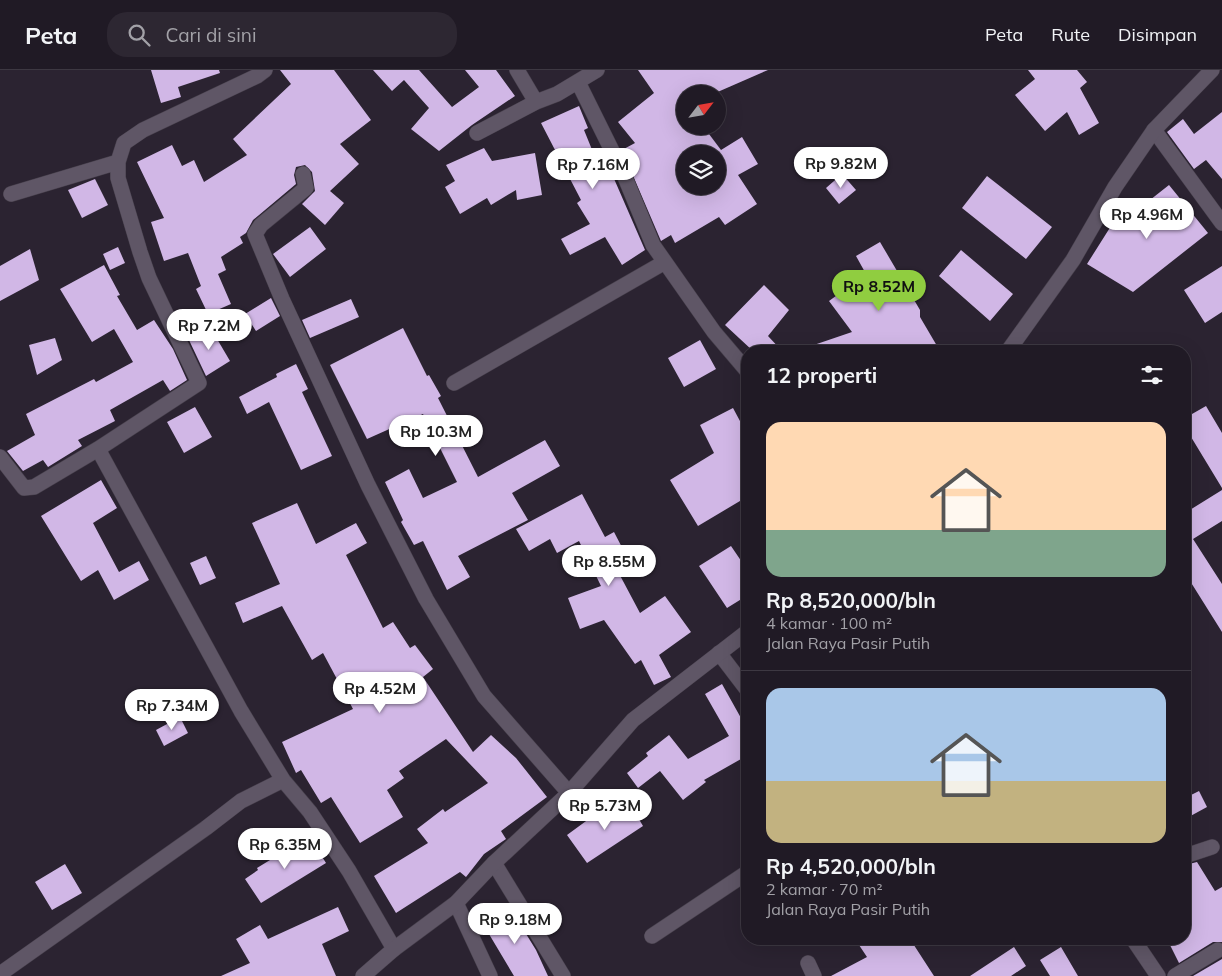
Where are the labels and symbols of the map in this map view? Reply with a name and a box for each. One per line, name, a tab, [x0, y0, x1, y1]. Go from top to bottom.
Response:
north arrow	[676, 85, 726, 135]
pin: Rp 9.82M	[789, 146, 893, 189]
pin: Rp 7.16M	[541, 148, 645, 190]
pin: Rp 4.96M	[1095, 198, 1199, 240]
pin: Rp 8.52M	[827, 270, 931, 312]
pin: Rp 7.2M	[163, 308, 255, 351]
pin: Rp 10.3M	[384, 414, 488, 457]
pin: Rp 8.55M	[557, 544, 661, 587]
pin: Rp 4.52M	[328, 672, 432, 714]
pin: Rp 7.34M	[120, 688, 224, 731]
pin: Rp 5.73M	[553, 788, 657, 831]
pin: Rp 6.35M	[233, 828, 337, 870]
pin: Rp 9.18M	[463, 902, 567, 945]

